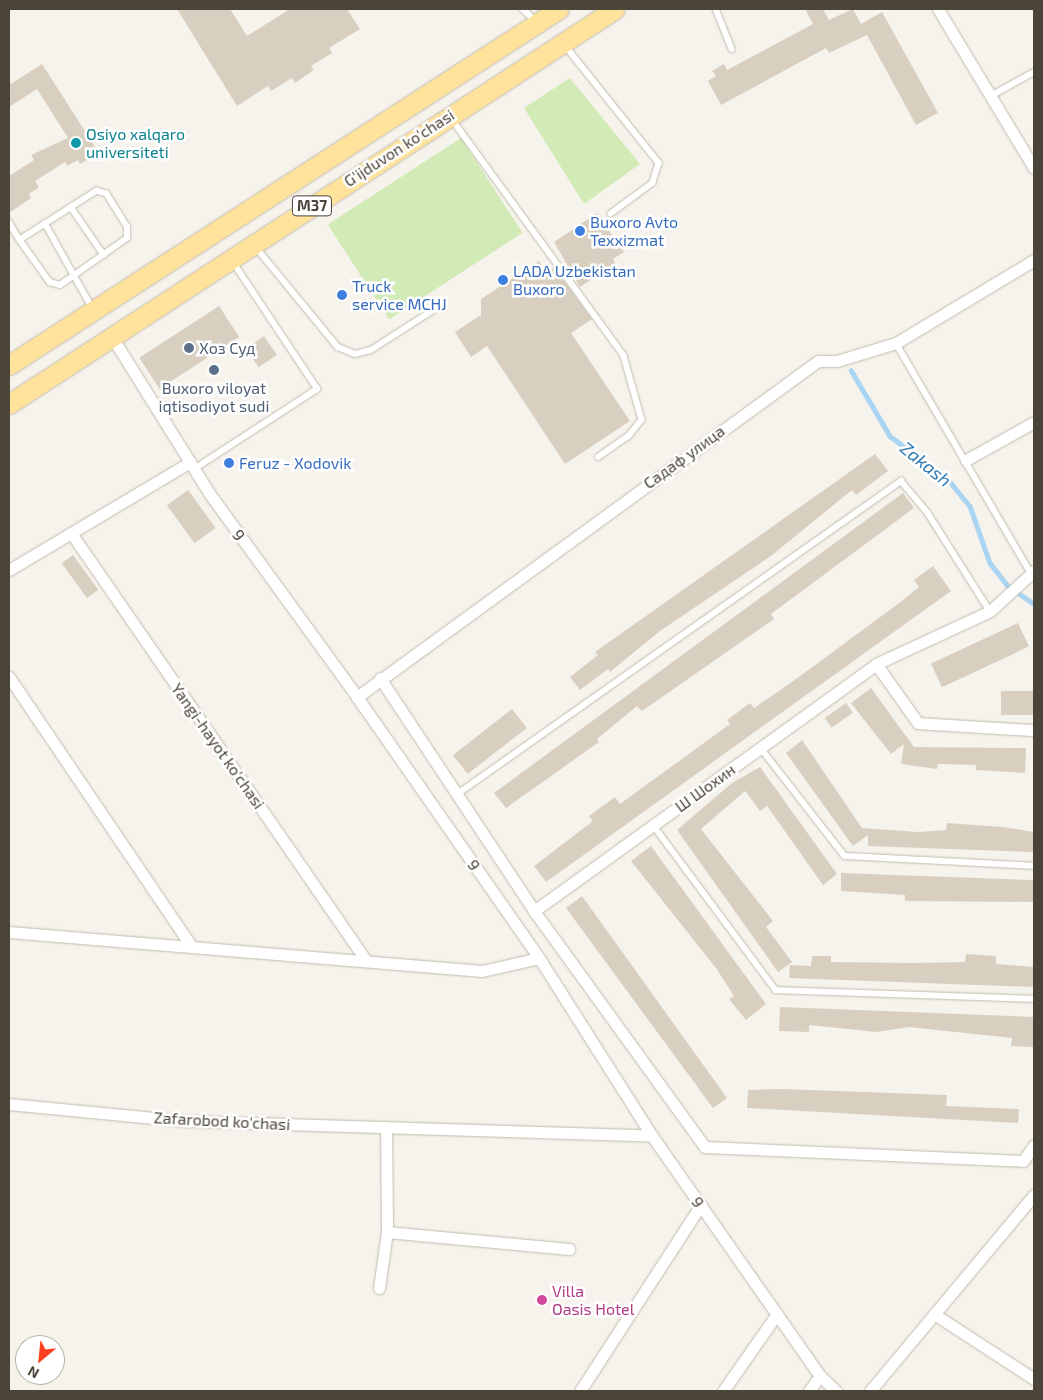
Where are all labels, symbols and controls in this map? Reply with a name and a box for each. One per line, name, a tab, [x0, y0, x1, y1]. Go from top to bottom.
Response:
street label: G'ijduvon ko'chasi	[340, 105, 458, 191]
place label: Osiyo xalqaro universiteti	[86, 124, 185, 162]
marker: Osiyo xalqaro universiteti	[70, 137, 82, 149]
road number: M37	[291, 194, 333, 218]
place label: Buxoro Avto Texxizmat	[590, 212, 679, 250]
marker: Buxoro Avto Texxizmat	[574, 225, 586, 237]
place label: LADA Uzbekistan Buxoro	[513, 261, 636, 299]
marker: LADA Uzbekistan Buxoro	[497, 274, 509, 286]
place label: Truck service MCHJ	[352, 276, 447, 314]
marker: Truck service MCHJ	[336, 289, 348, 301]
place label: Хоз Суд	[199, 338, 255, 358]
marker: Хоз Суд	[183, 342, 195, 354]
marker: Buxoro viloyat iqtisodiyot sudi	[208, 364, 220, 376]
place label: Buxoro viloyat iqtisodiyot sudi	[159, 378, 269, 416]
street label: Садаф улица	[640, 421, 728, 493]
water label: Zakash	[896, 437, 956, 491]
place label: Feruz - Xodovik	[239, 453, 351, 473]
marker: Feruz - Xodovik	[223, 457, 235, 469]
street label: 9	[229, 526, 249, 544]
street label: Yangi-hayot ko'chasi	[167, 679, 269, 813]
street label: Ш Шохин	[671, 760, 739, 816]
street label: 9	[464, 856, 484, 874]
street label: Zafarobod ko'chasi	[153, 1108, 291, 1134]
street label: 9	[688, 1193, 708, 1211]
place label: Villa Oasis Hotel	[552, 1281, 634, 1319]
marker: Villa Oasis Hotel	[536, 1294, 548, 1306]
north arrow	[15, 1335, 65, 1385]
text: N	[25, 1363, 42, 1383]

